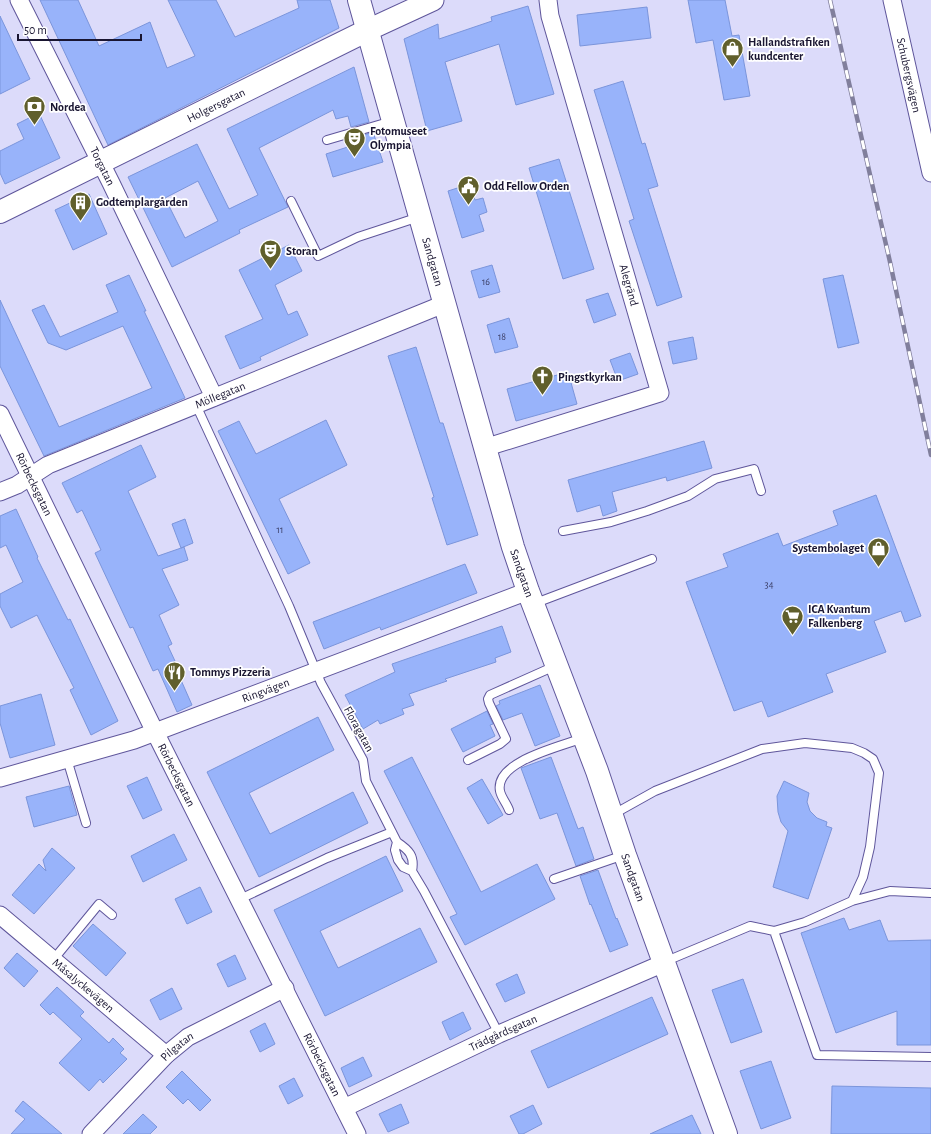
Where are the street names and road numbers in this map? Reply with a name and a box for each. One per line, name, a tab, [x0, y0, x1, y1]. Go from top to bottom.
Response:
street label: Schubergsvägen	[895, 37, 923, 114]
street label: Holgersgatan	[185, 86, 247, 125]
street label: Torgatan	[88, 145, 117, 187]
street label: Sandgatan	[420, 236, 445, 288]
street label: Alegränd	[617, 263, 641, 307]
street label: Möllegatan	[193, 379, 247, 411]
street label: Rörbecksgatan	[14, 451, 55, 518]
street label: Sandgatan	[508, 548, 536, 599]
street label: Ringvägen	[240, 676, 291, 705]
street label: Floragatan	[342, 704, 376, 754]
street label: Rörbecksgatan	[156, 742, 197, 809]
street label: Sandgatan	[619, 852, 647, 903]
street label: Måsalyckevägen	[50, 956, 116, 1014]
street label: Trädgårdsgatan	[467, 1012, 539, 1053]
street label: Pilgatan	[158, 1029, 195, 1063]
street label: Rörbecksgatan	[301, 1031, 343, 1098]

